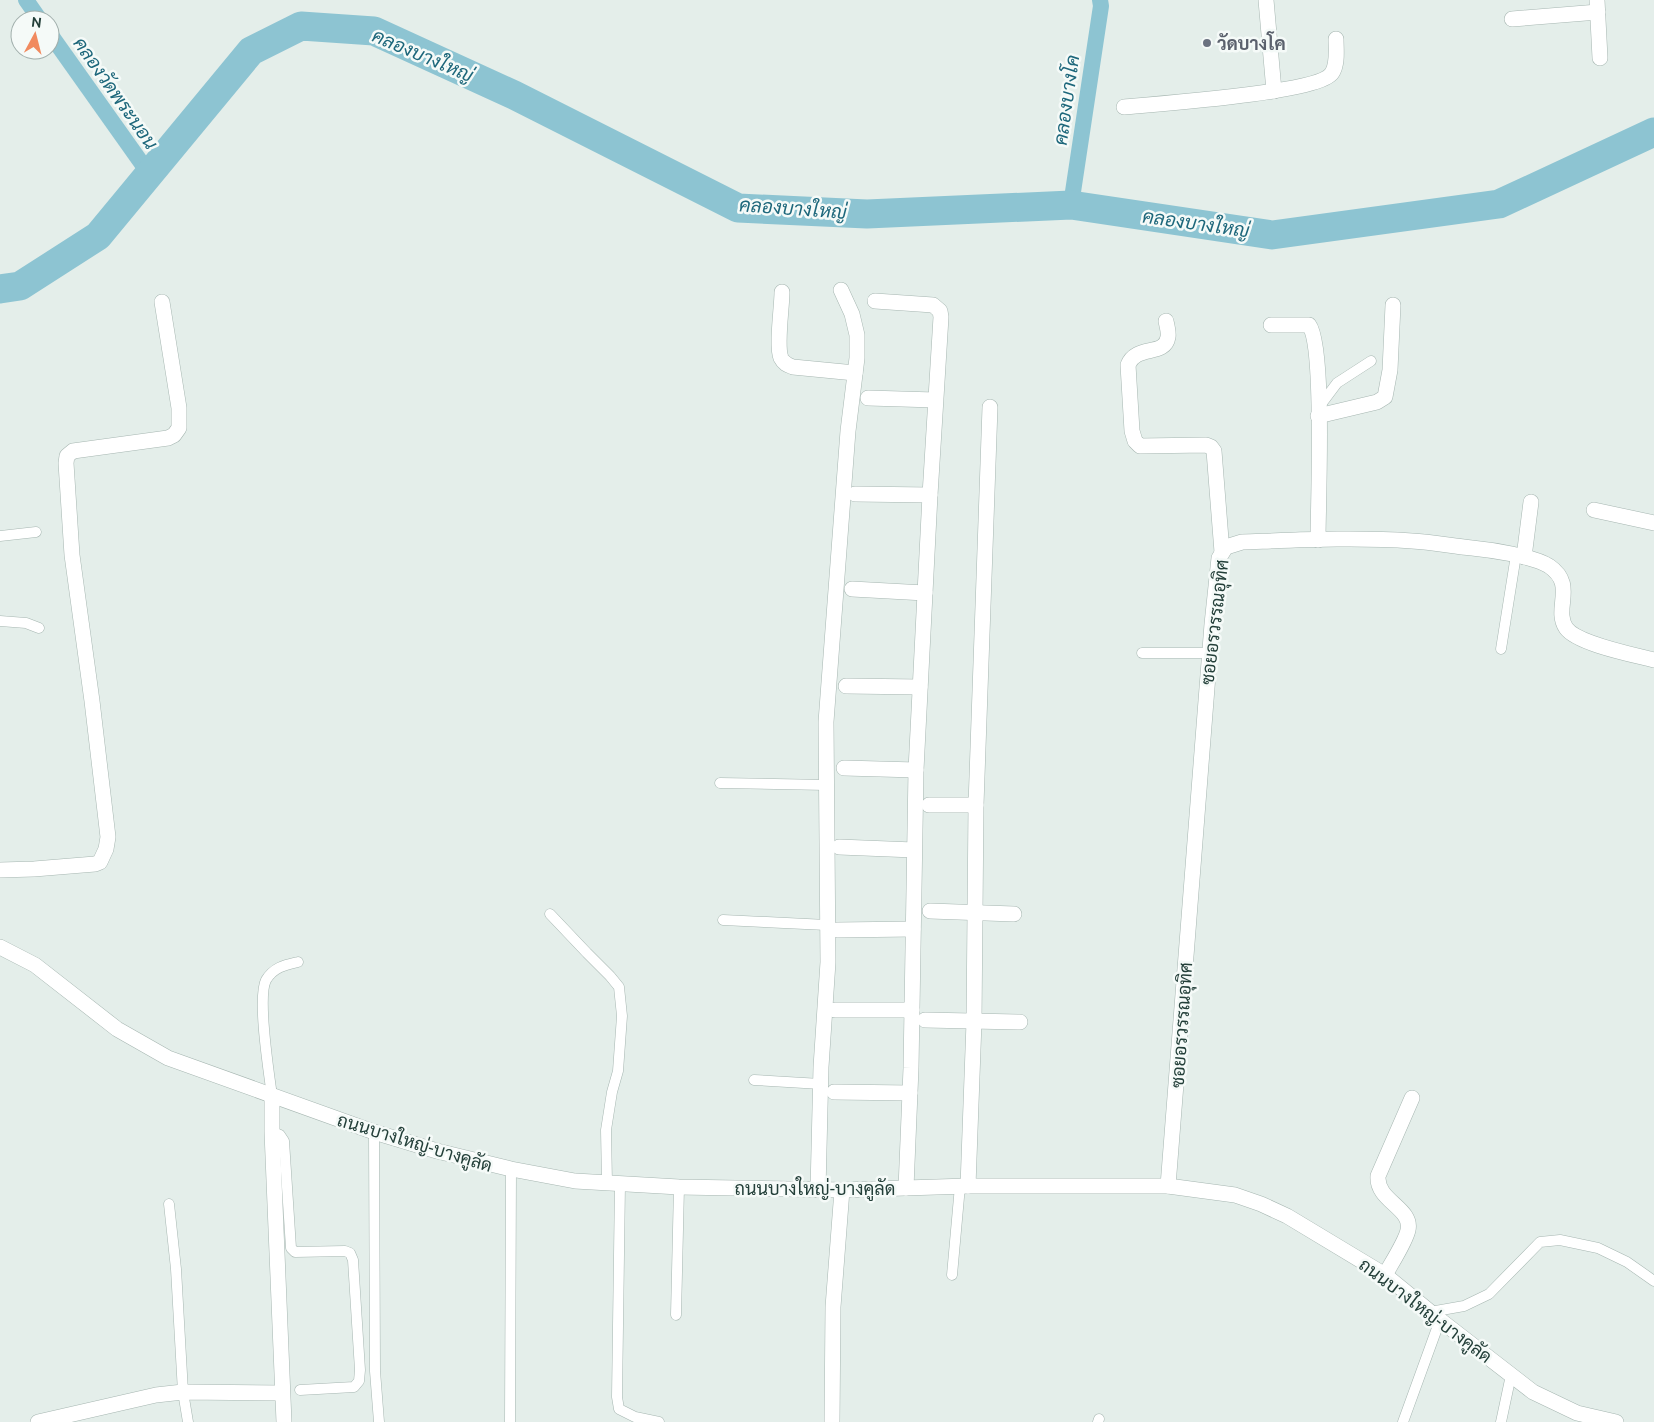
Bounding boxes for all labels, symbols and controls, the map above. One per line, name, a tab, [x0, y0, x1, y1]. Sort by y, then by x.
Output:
north arrow	[10, 10, 60, 60]
text: N	[30, 14, 43, 31]
water label: คลองบางใหญ่	[369, 23, 478, 87]
place label: วัดบางโค	[1217, 31, 1286, 53]
water label: คลองวัดพระนอน	[69, 33, 163, 153]
marker: วัดบางโค	[1201, 37, 1213, 49]
water label: คลองบางโค	[1048, 53, 1083, 147]
water label: คลองบางใหญ่	[738, 192, 849, 224]
water label: คลองบางใหญ่	[1141, 204, 1252, 243]
street label: ซอยอรวรรณอุทิศ	[1196, 558, 1235, 686]
street label: ซอยอรวรรณอุทิศ	[1167, 961, 1198, 1089]
street label: ถนนบางใหญ่-บางคูลัด	[334, 1107, 495, 1179]
street label: ถนนบางใหญ่-บางคูลัด	[735, 1176, 895, 1202]
street label: ถนนบางใหญ่-บางคูลัด	[1353, 1252, 1497, 1370]

